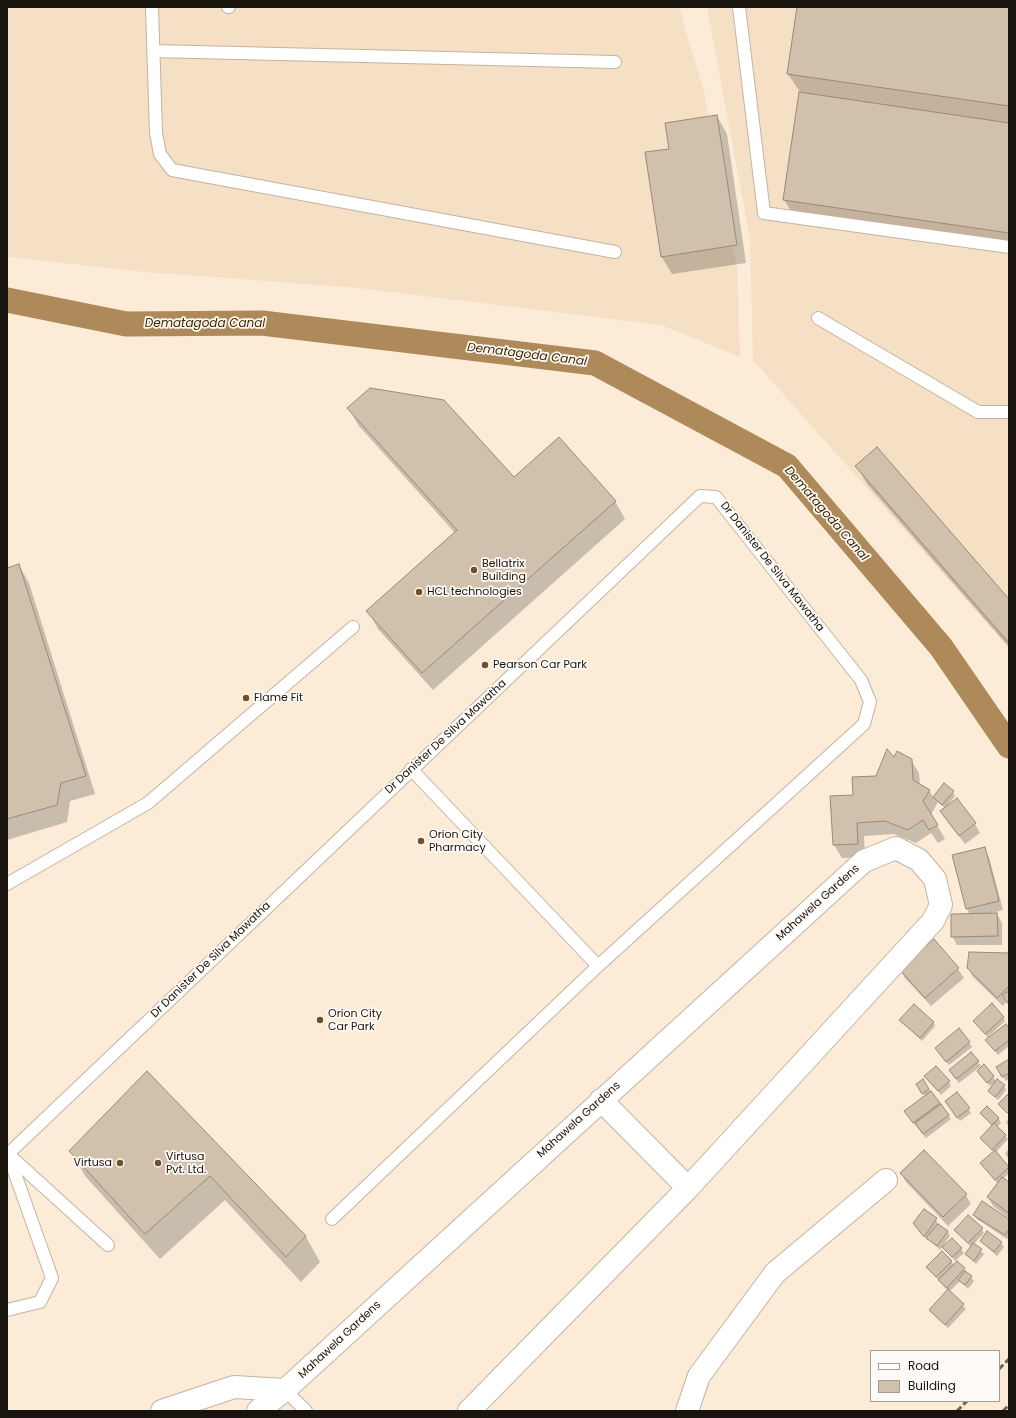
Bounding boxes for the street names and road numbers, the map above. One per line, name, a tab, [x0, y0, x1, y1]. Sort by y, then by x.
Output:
street label: Dr Danister De Silva Mawatha	[717, 499, 827, 635]
street label: Dr Danister De Silva Mawatha	[383, 677, 509, 797]
street label: Mahawela Gardens	[774, 862, 862, 944]
street label: Dr Danister De Silva Mawatha	[148, 899, 274, 1021]
street label: Mahawela Gardens	[535, 1079, 623, 1161]
street label: Mahawela Gardens	[296, 1299, 384, 1381]

